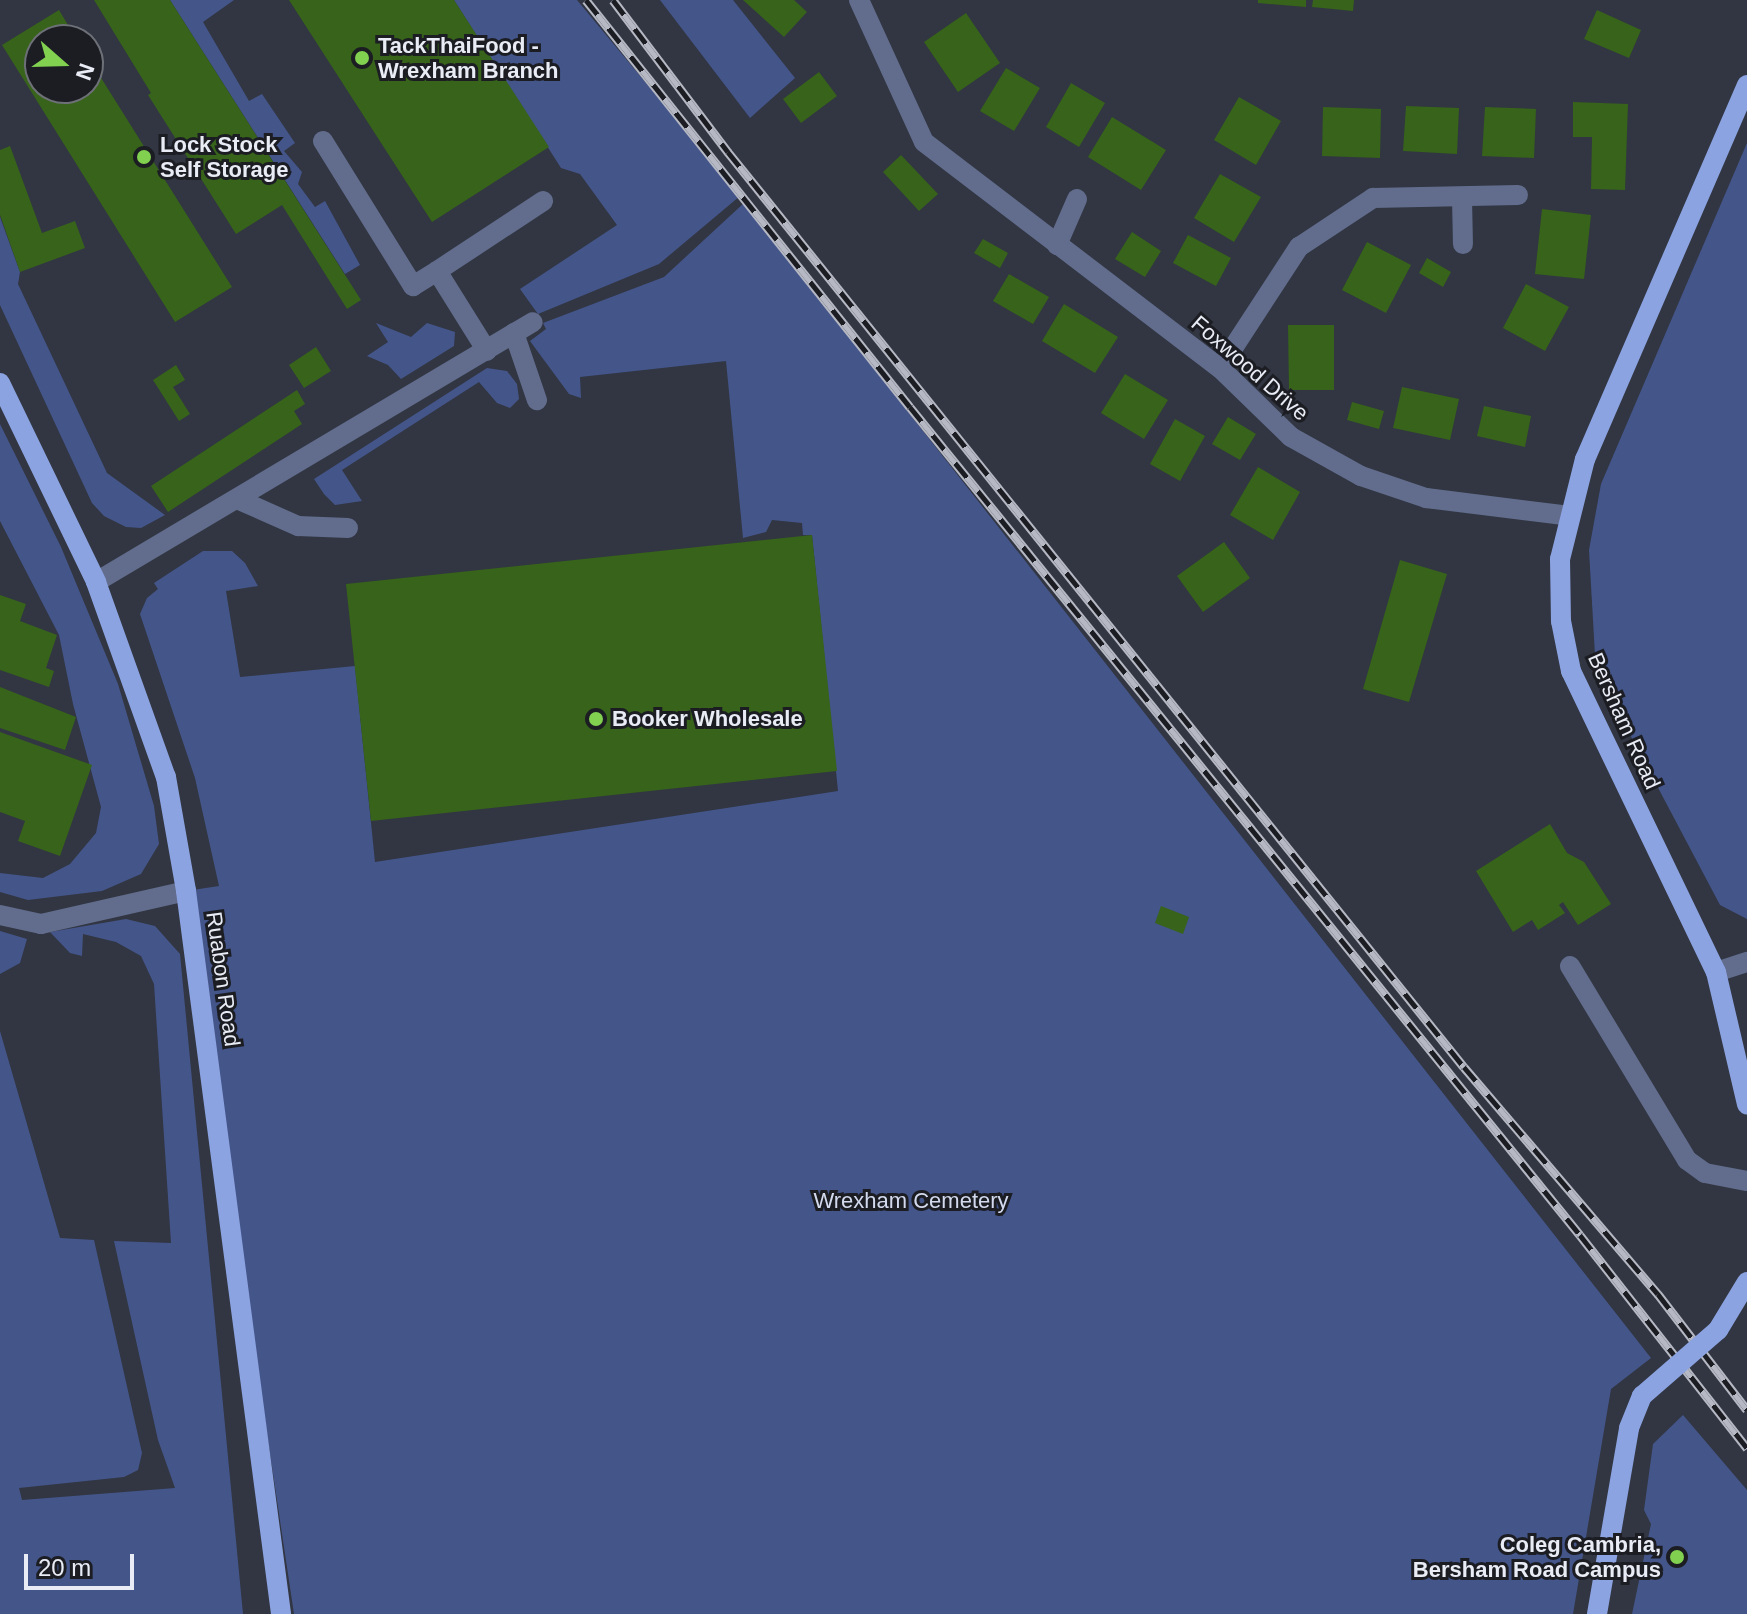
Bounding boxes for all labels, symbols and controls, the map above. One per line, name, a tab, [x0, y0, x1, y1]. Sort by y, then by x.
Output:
north arrow	[24, 24, 104, 104]
place label: TackThaiFood - Wrexham Branch	[378, 32, 559, 84]
marker: TackThaiFood - Wrexham Branch	[353, 49, 371, 67]
text: N	[71, 60, 100, 83]
place label: Lock Stock Self Storage	[160, 131, 288, 182]
marker: Lock Stock Self Storage	[135, 148, 153, 166]
street label: Foxwood Drive	[1186, 310, 1314, 426]
street label: Bersham Road	[1582, 649, 1666, 793]
place label: Booker Wholesale	[612, 706, 803, 732]
marker: Booker Wholesale	[587, 710, 605, 728]
street label: Ruabon Road	[200, 910, 246, 1048]
park label: Wrexham Cemetery	[813, 1188, 1009, 1214]
place label: Coleg Cambria, Bersham Road Campus	[1413, 1531, 1661, 1582]
scale bar	[28, 1538, 138, 1588]
marker: Coleg Cambria, Bersham Road Campus	[1668, 1548, 1686, 1566]
text: 20 m	[38, 1554, 91, 1581]

